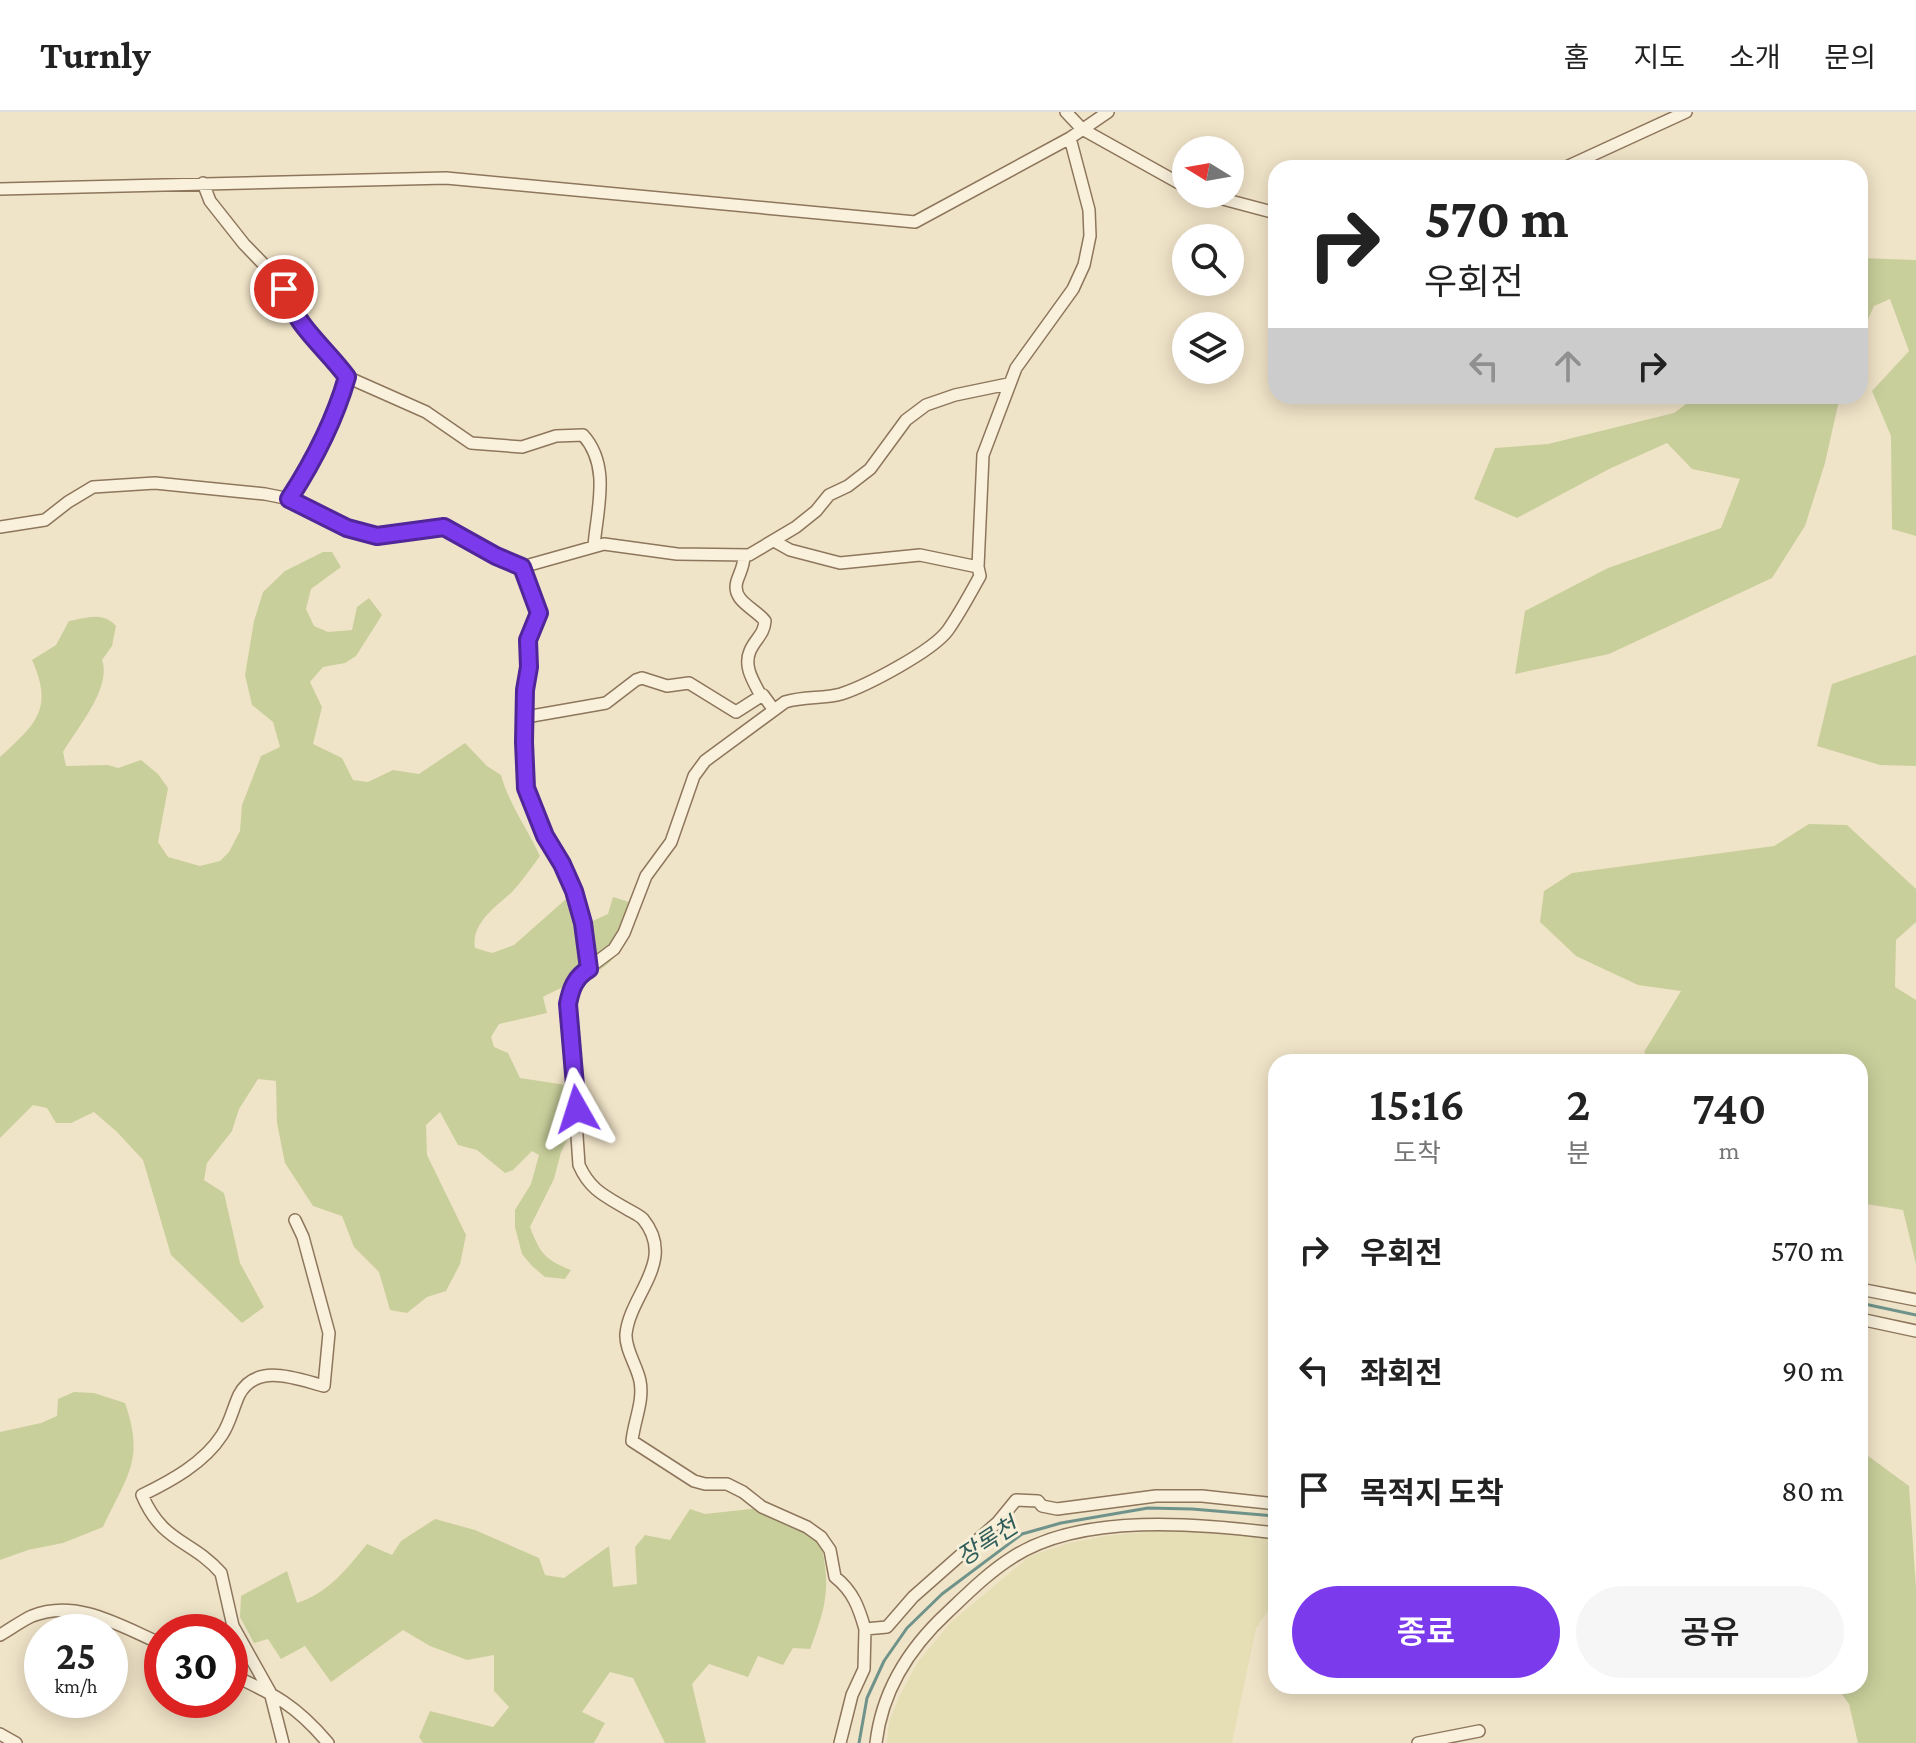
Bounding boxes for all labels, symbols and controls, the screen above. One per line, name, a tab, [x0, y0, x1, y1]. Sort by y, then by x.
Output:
text: Turnly	[40, 34, 151, 76]
text: 홈	[1564, 42, 1589, 73]
text: 지도	[1633, 42, 1685, 73]
text: 소개	[1729, 42, 1780, 73]
text: 문의	[1824, 42, 1876, 73]
north arrow	[1172, 136, 1244, 208]
map controls	[1172, 136, 1244, 384]
text: 570 m	[1424, 187, 1569, 249]
icon: right	[1292, 192, 1396, 296]
button: search	[1172, 224, 1244, 296]
pin	[250, 255, 318, 323]
text: 우회전	[1424, 262, 1523, 302]
icon: arrive	[262, 267, 306, 311]
button: layers	[1172, 312, 1244, 384]
icon: left	[1462, 344, 1506, 388]
icon: ahead	[1546, 344, 1590, 388]
icon: right	[1630, 344, 1674, 388]
position arrow	[535, 1067, 619, 1151]
text: 15:16	[1370, 1077, 1465, 1130]
text: 2	[1567, 1077, 1590, 1130]
text: 740	[1692, 1081, 1766, 1134]
text: m	[1719, 1136, 1740, 1165]
text: 도착	[1393, 1139, 1441, 1168]
text: 분	[1567, 1139, 1590, 1168]
icon: right	[1292, 1228, 1336, 1272]
text: 570 m	[1771, 1234, 1844, 1267]
text: 우회전	[1360, 1236, 1443, 1269]
icon: left	[1292, 1348, 1336, 1392]
text: 90 m	[1782, 1354, 1844, 1387]
text: 좌회전	[1360, 1356, 1443, 1389]
icon: arrive	[1292, 1468, 1336, 1512]
text: 80 m	[1781, 1474, 1844, 1507]
text: 목적지 도착	[1360, 1476, 1504, 1509]
water label: 장록천	[952, 1510, 1025, 1570]
button: 종료	[1292, 1586, 1560, 1678]
button: 공유	[1576, 1586, 1844, 1678]
speed limit sign: 30	[144, 1614, 248, 1718]
text: 25	[56, 1633, 96, 1678]
text: km/h	[54, 1675, 98, 1697]

